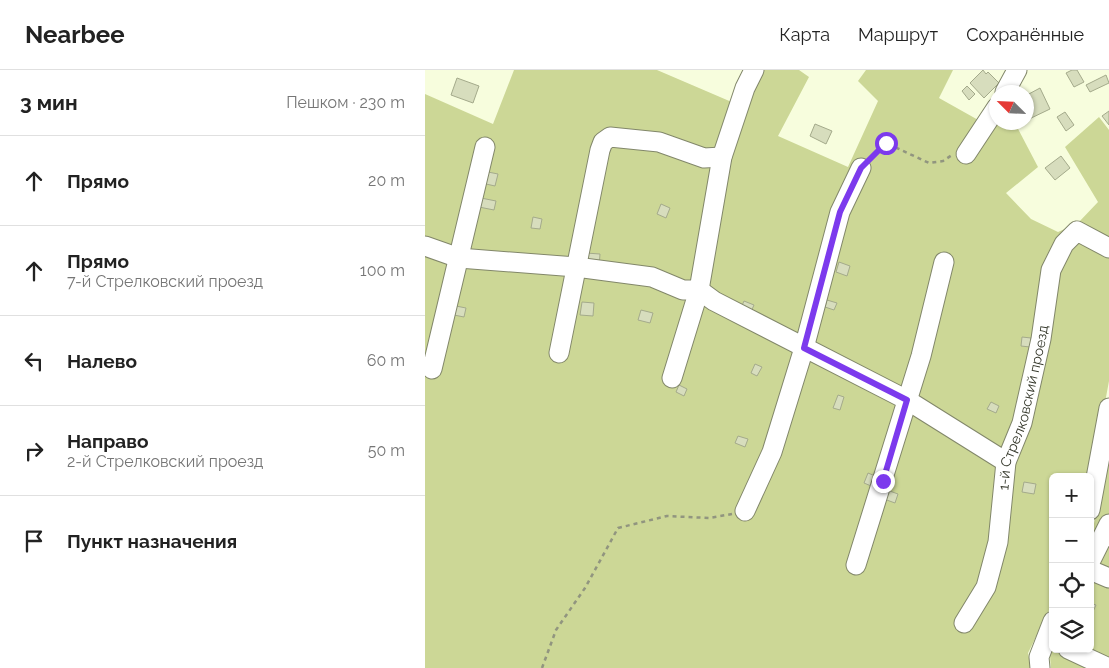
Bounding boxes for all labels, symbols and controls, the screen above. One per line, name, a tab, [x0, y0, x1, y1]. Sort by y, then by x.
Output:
text: Nearbee	[25, 20, 125, 49]
text: Карта	[779, 24, 830, 45]
text: Маршрут	[858, 24, 938, 45]
text: Сохранённые	[966, 24, 1084, 45]
north arrow	[989, 85, 1034, 130]
text: 3 мин	[20, 90, 78, 115]
text: Пешком · 230 m	[286, 93, 405, 112]
route start	[875, 132, 898, 155]
icon: ahead	[20, 167, 48, 195]
text: Прямо	[67, 170, 129, 192]
text: 20 m	[368, 171, 405, 190]
text: Прямо	[67, 250, 129, 272]
icon: ahead	[20, 257, 48, 285]
text: 100 m	[360, 261, 405, 280]
text: 7-й Стрелковский проезд	[67, 272, 263, 291]
street label: 1-й Стрелковский проезд	[995, 324, 1051, 491]
icon: left	[20, 347, 48, 375]
text: Налево	[67, 350, 137, 372]
text: 60 m	[367, 351, 405, 370]
text: Направо	[67, 430, 148, 452]
icon: right	[20, 437, 48, 465]
text: 50 m	[368, 441, 405, 460]
text: 2-й Стрелковский проезд	[67, 452, 263, 471]
route end	[872, 470, 895, 493]
map controls	[1049, 473, 1094, 653]
button: +	[1049, 473, 1094, 518]
button: −	[1049, 518, 1094, 563]
icon: arrive	[20, 527, 48, 555]
text: Пункт назначения	[67, 530, 237, 552]
button: locate	[1049, 563, 1094, 608]
button: layers	[1049, 608, 1094, 653]

